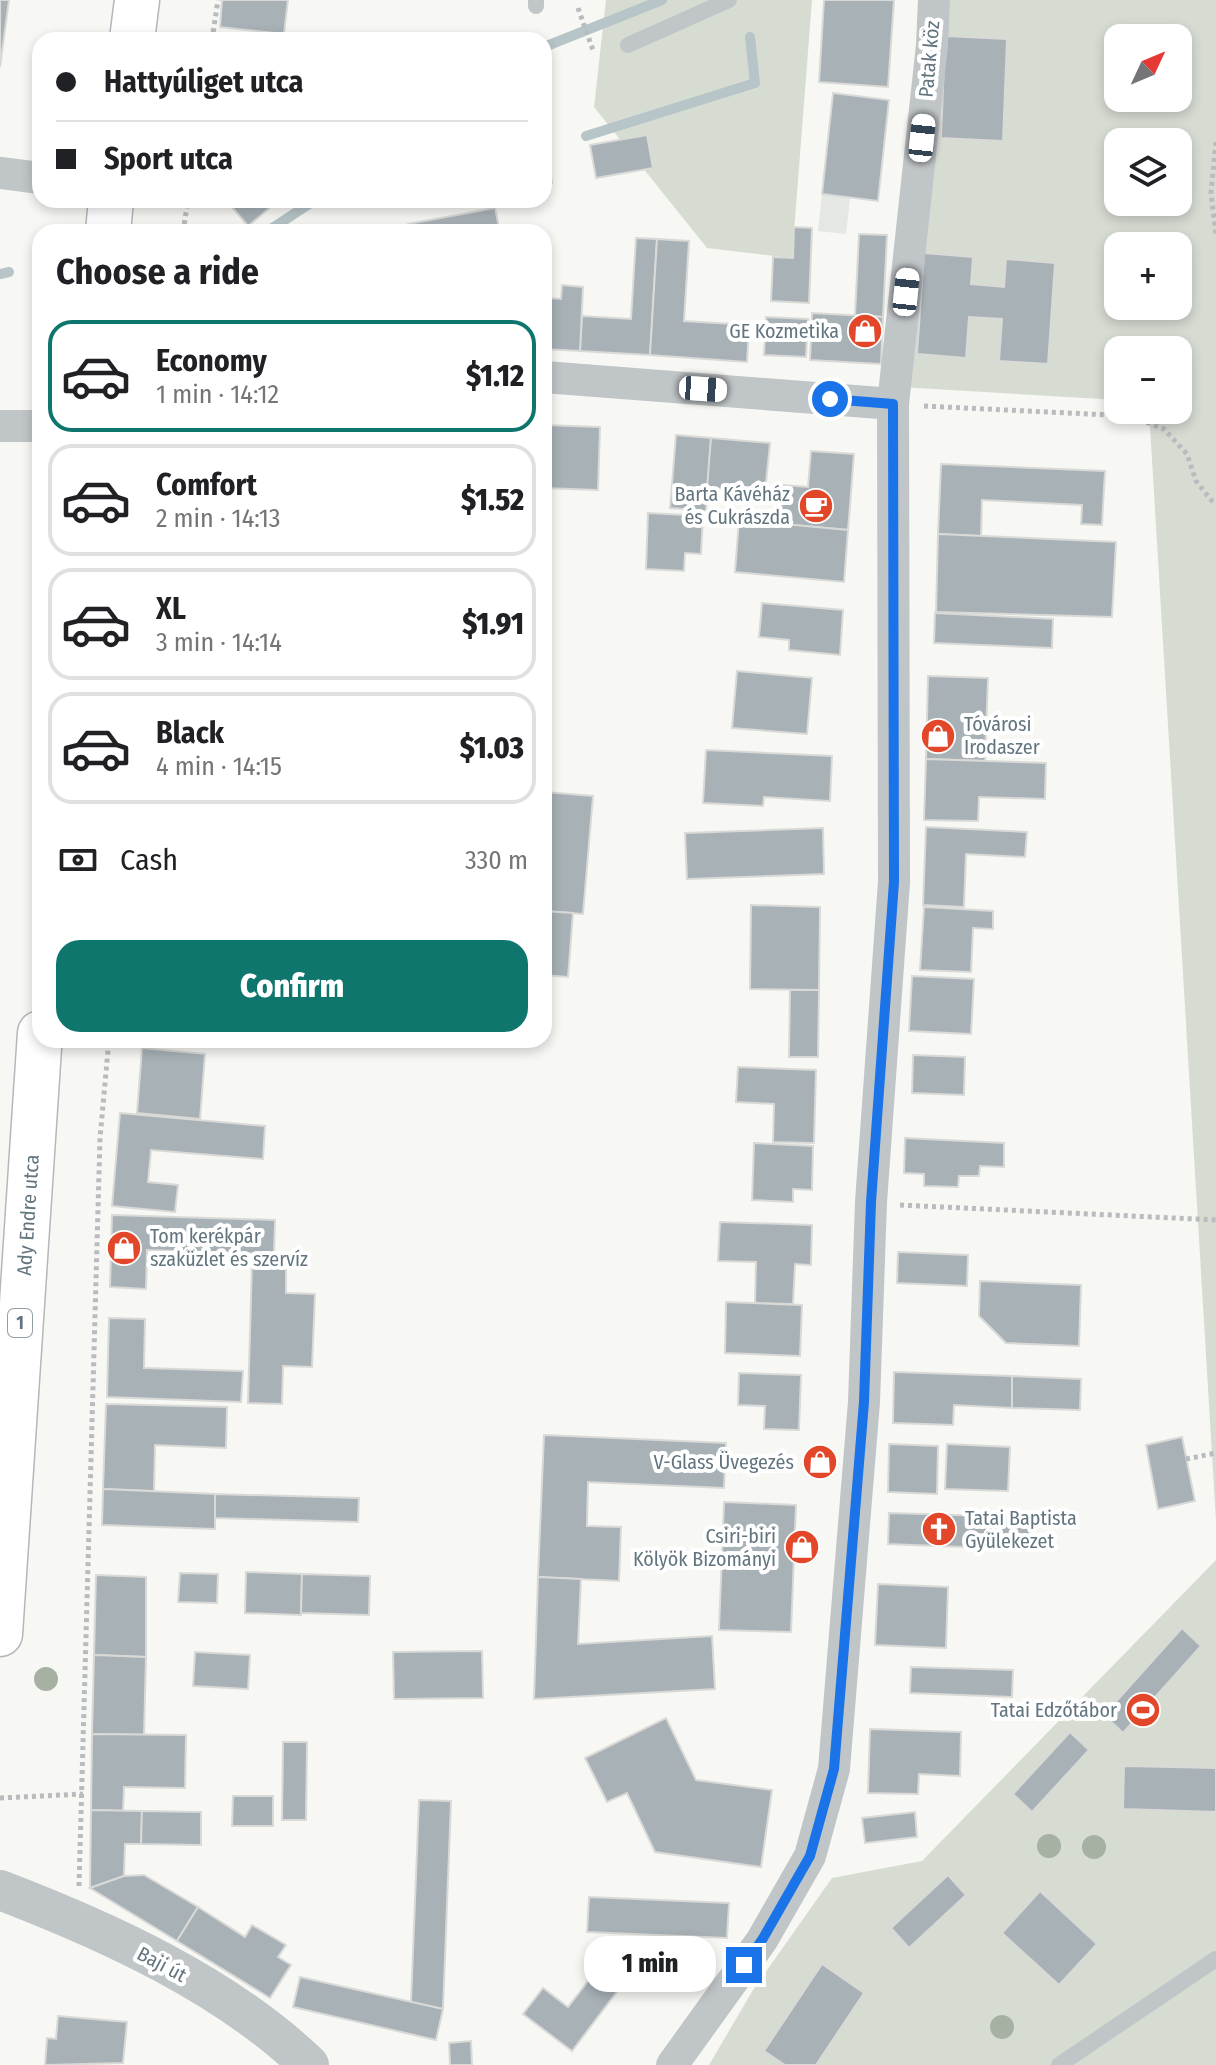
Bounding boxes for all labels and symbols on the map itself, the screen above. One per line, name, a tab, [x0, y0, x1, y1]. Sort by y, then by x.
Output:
street label: Patak köz	[914, 20, 944, 98]
north arrow	[1104, 24, 1192, 112]
car	[908, 113, 936, 163]
car	[892, 267, 920, 317]
shop icon: GE Kozmetika	[846, 312, 884, 350]
place label: GE Kozmetika	[729, 319, 839, 343]
car	[678, 375, 728, 403]
route start	[812, 381, 848, 417]
place label: Barta Kávéház és Cukrászda	[675, 482, 790, 529]
cafe icon: Barta Kávéház és Cukrászda	[797, 487, 835, 525]
place label: Tóvárosi Irodaszer	[964, 712, 1040, 759]
shop icon: Tóvárosi Irodaszer	[919, 717, 957, 755]
street label: Ady Endre utca	[12, 1154, 44, 1276]
place label: Tom kerékpár szaküzlet és szervíz	[150, 1224, 308, 1271]
shop icon: Tom kerékpár szaküzlet és szervíz	[105, 1229, 143, 1267]
road number: 1	[8, 1309, 32, 1337]
shop icon: V-Glass Üvegezés	[801, 1443, 839, 1481]
place label: V-Glass Üvegezés	[654, 1450, 794, 1474]
place label: Tatai Baptista Gyülekezet	[965, 1506, 1077, 1553]
church icon: Tatai Baptista Gyülekezet	[920, 1510, 958, 1548]
place label: Csiri-biri Kölyök Bizományi	[633, 1524, 776, 1571]
shop icon: Csiri-biri Kölyök Bizományi	[783, 1528, 821, 1566]
sports icon: Tatai Edzőtábor	[1124, 1691, 1162, 1729]
place label: Tatai Edzőtábor	[991, 1698, 1117, 1722]
callout: 1 min	[584, 1937, 716, 1993]
street label: Baji út	[133, 1941, 191, 1987]
route end	[726, 1947, 762, 1983]

